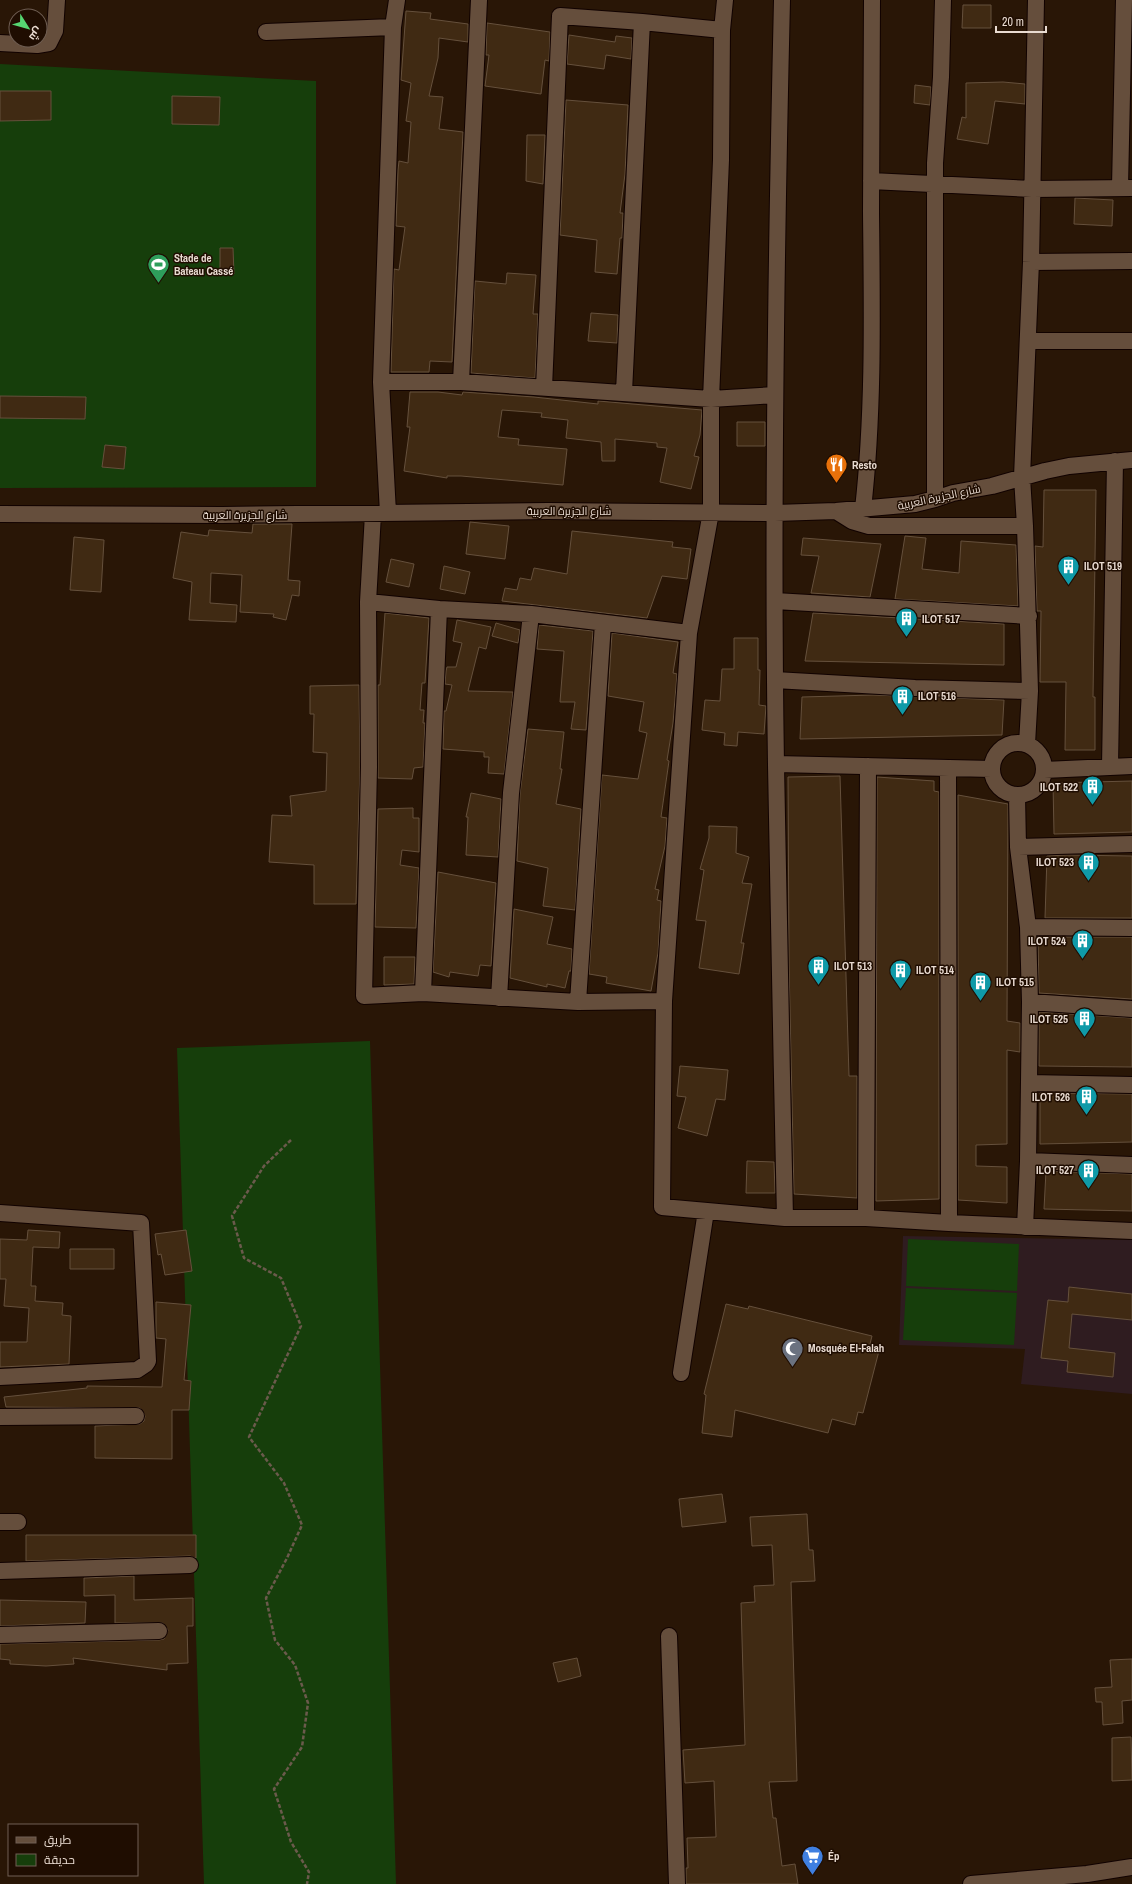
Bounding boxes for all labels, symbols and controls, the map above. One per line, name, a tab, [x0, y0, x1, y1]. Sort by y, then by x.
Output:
north arrow	[8, 8, 48, 48]
scale bar	[996, 8, 1046, 34]
text: 20 m	[1002, 14, 1024, 30]
text: ش	[26, 24, 46, 44]
sports icon: Stade de Bateau Cassé	[145, 251, 171, 284]
place label: Stade de Bateau Cassé	[174, 251, 233, 278]
restaurant icon: Resto	[824, 452, 850, 485]
place label: Resto	[852, 458, 878, 472]
street label: شارع الجزيرة العربية	[896, 481, 982, 514]
street label: شارع الجزيرة العربية	[527, 504, 611, 519]
street label: شارع الجزيرة العربية	[203, 508, 287, 523]
building icon: ILOT 519	[1055, 553, 1081, 586]
place label: ILOT 519	[1084, 559, 1122, 573]
building icon: ILOT 517	[894, 606, 920, 639]
place label: ILOT 517	[922, 612, 960, 626]
building icon: ILOT 516	[889, 683, 915, 716]
place label: ILOT 516	[918, 689, 956, 703]
building icon: ILOT 522	[1080, 774, 1106, 807]
place label: ILOT 522	[1040, 780, 1078, 794]
building icon: ILOT 523	[1076, 849, 1102, 882]
place label: ILOT 523	[1036, 855, 1074, 869]
building icon: ILOT 524	[1069, 928, 1095, 961]
place label: ILOT 524	[1028, 934, 1066, 948]
building icon: ILOT 513	[805, 953, 831, 986]
building icon: ILOT 514	[888, 957, 914, 990]
place label: ILOT 513	[834, 959, 872, 973]
place label: ILOT 514	[916, 963, 954, 977]
building icon: ILOT 515	[968, 969, 994, 1002]
place label: ILOT 515	[996, 975, 1034, 989]
building icon: ILOT 525	[1071, 1006, 1097, 1039]
place label: ILOT 525	[1030, 1012, 1068, 1026]
building icon: ILOT 526	[1073, 1084, 1099, 1117]
place label: ILOT 526	[1032, 1090, 1070, 1104]
building icon: ILOT 527	[1076, 1157, 1102, 1190]
place label: ILOT 527	[1036, 1163, 1074, 1177]
mosque icon: Mosquée El-Falah	[779, 1335, 805, 1368]
place label: Mosquée El-Falah	[808, 1341, 884, 1355]
legend	[8, 1824, 138, 1876]
text: طريق	[44, 1832, 72, 1848]
supermarket icon: Ép	[800, 1843, 826, 1876]
place label: Ép	[828, 1849, 840, 1863]
text: حديقة	[44, 1852, 75, 1868]

